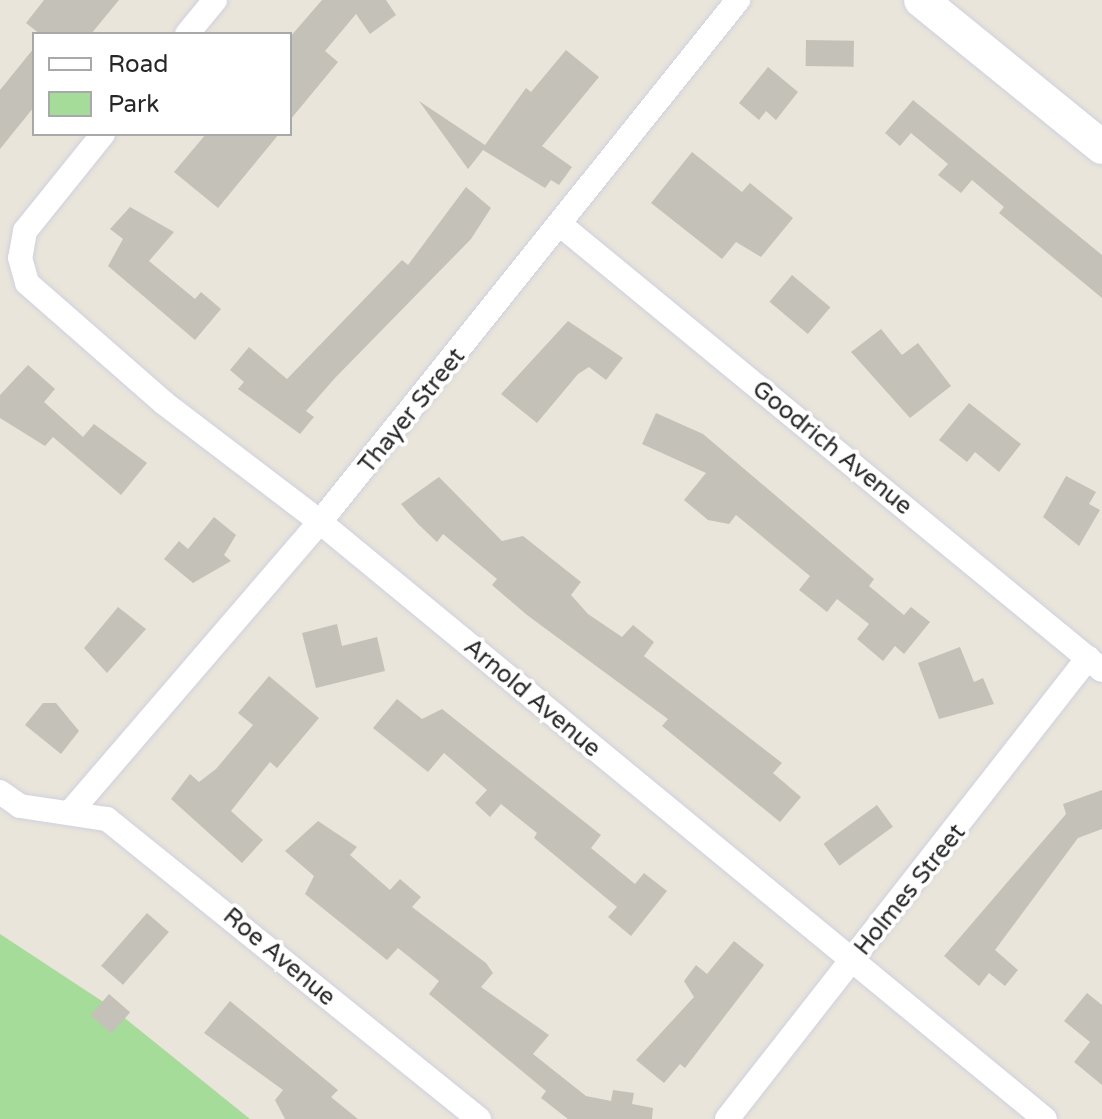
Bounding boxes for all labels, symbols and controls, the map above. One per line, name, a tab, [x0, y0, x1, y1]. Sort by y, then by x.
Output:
legend	[32, 32, 292, 136]
text: Road	[108, 50, 168, 79]
text: Park	[108, 90, 159, 119]
street label: Thayer Street	[353, 343, 471, 479]
street label: Goodrich Avenue	[746, 375, 918, 521]
street label: Arnold Avenue	[458, 633, 606, 763]
street label: Holmes Street	[848, 819, 972, 961]
street label: Roe Avenue	[217, 902, 341, 1012]

